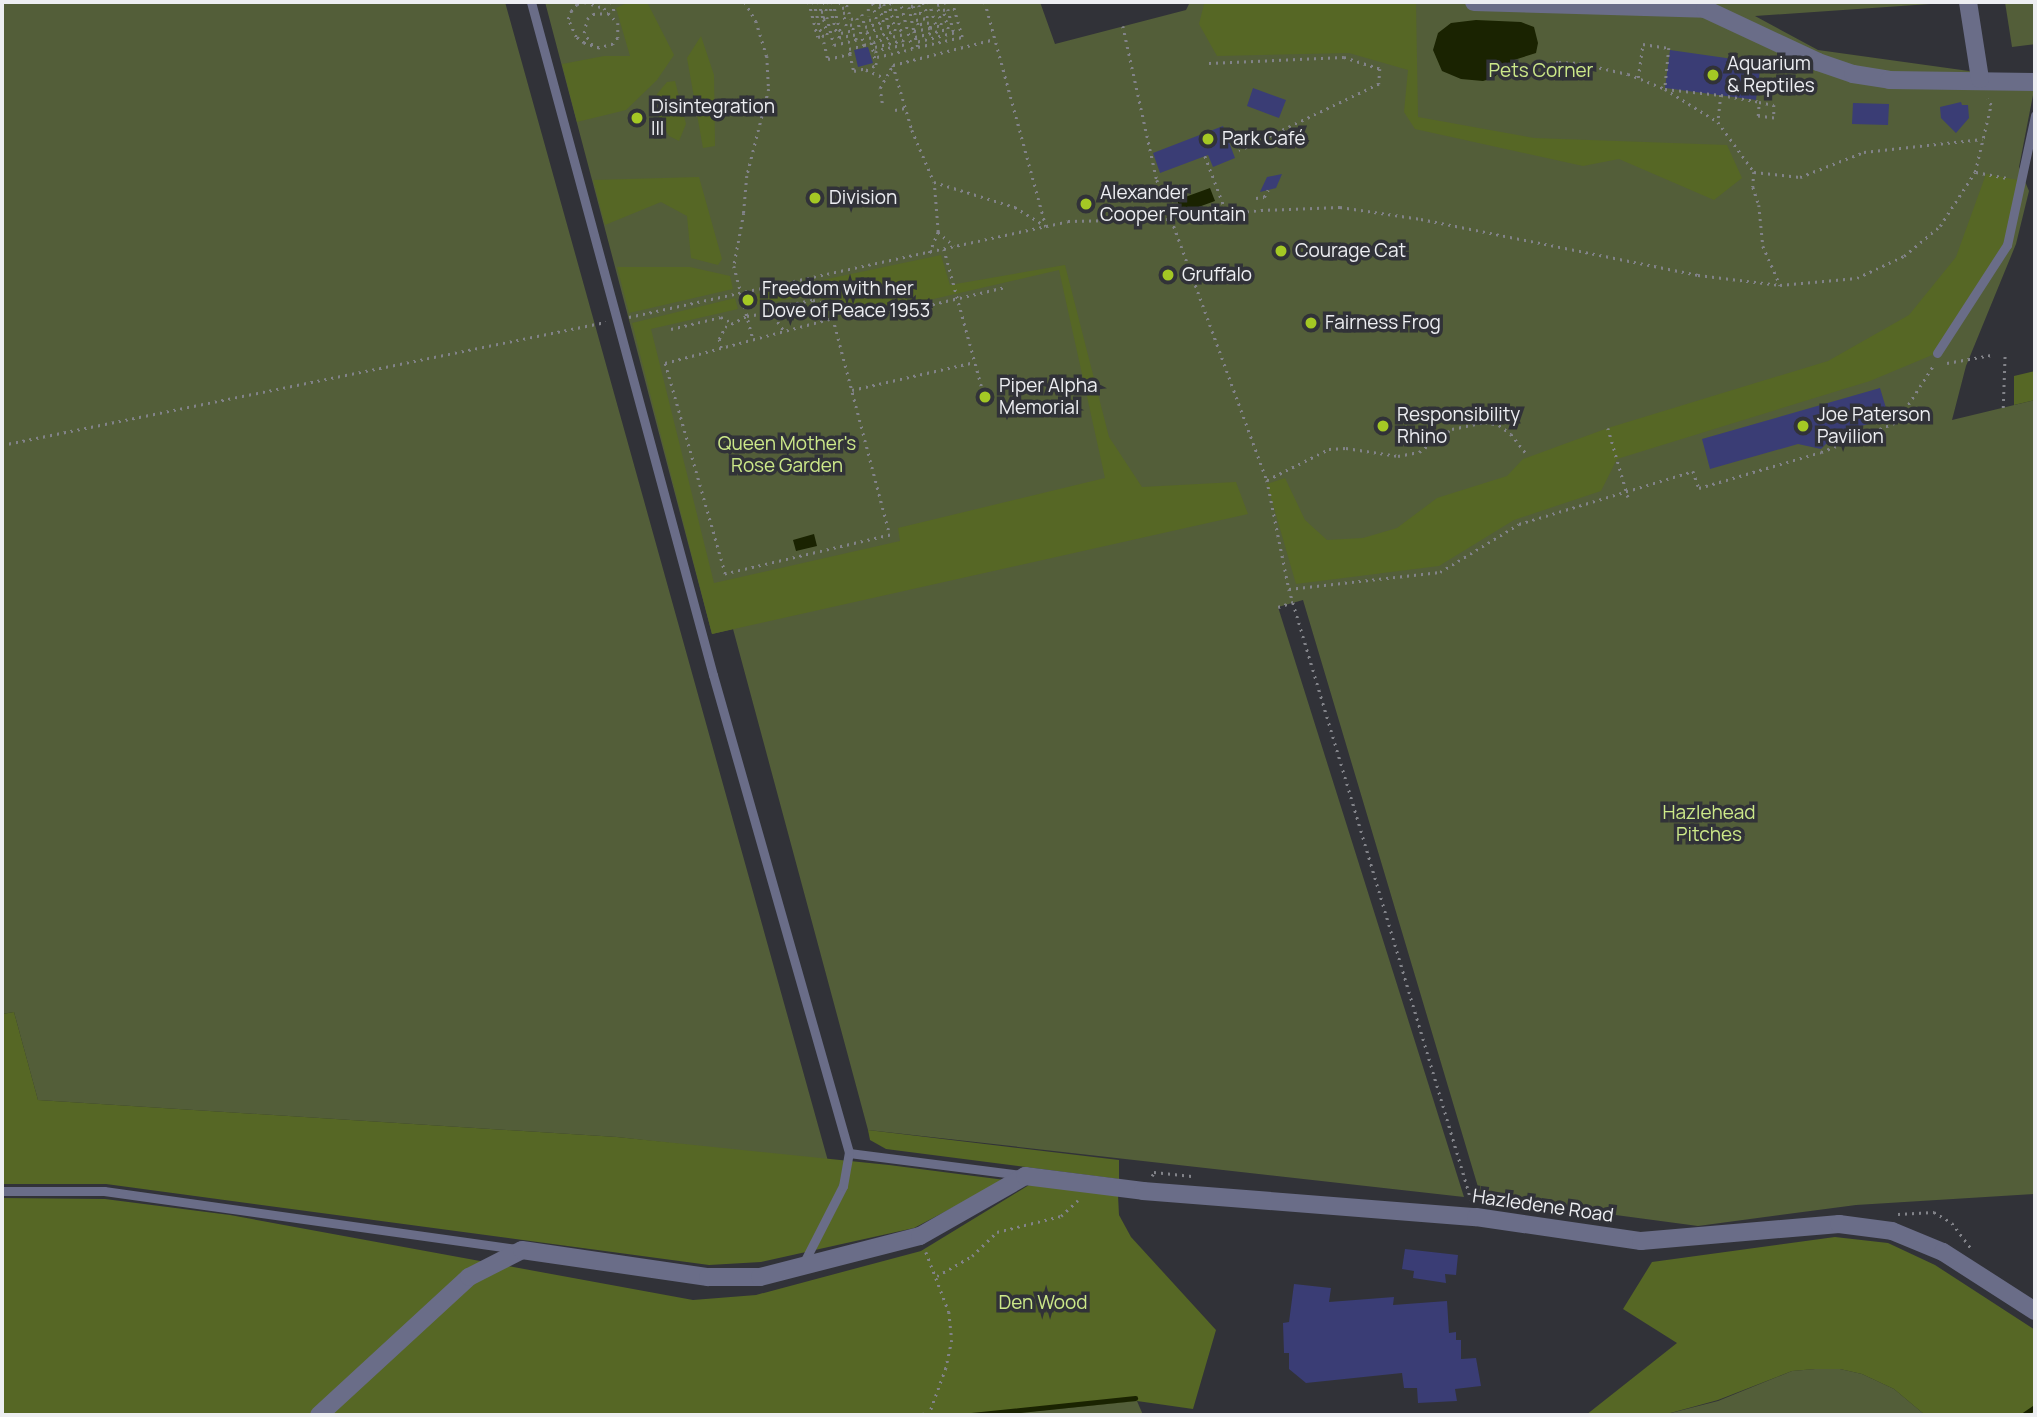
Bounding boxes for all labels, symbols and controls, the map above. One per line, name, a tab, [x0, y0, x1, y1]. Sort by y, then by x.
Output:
place label: Aquarium & Reptiles	[1727, 53, 1815, 97]
park label: Pets Corner	[1489, 60, 1593, 82]
marker: Aquarium & Reptiles	[1705, 67, 1721, 83]
place label: Disintegration III	[651, 96, 775, 140]
marker: Disintegration III	[629, 110, 645, 126]
place label: Park Café	[1222, 128, 1306, 150]
marker: Park Café	[1200, 131, 1216, 147]
place label: Alexander Cooper Fountain	[1100, 182, 1246, 226]
place label: Division	[829, 187, 897, 209]
marker: Division	[807, 190, 823, 206]
marker: Alexander Cooper Fountain	[1078, 196, 1094, 212]
place label: Courage Cat	[1295, 240, 1406, 262]
marker: Courage Cat	[1273, 243, 1289, 259]
place label: Gruffalo	[1182, 264, 1252, 286]
marker: Gruffalo	[1160, 267, 1176, 283]
place label: Freedom with her Dove of Peace 1953	[762, 278, 930, 322]
marker: Freedom with her Dove of Peace 1953	[740, 292, 756, 308]
place label: Fairness Frog	[1325, 312, 1441, 334]
marker: Fairness Frog	[1303, 315, 1319, 331]
place label: Piper Alpha Memorial	[999, 375, 1097, 419]
marker: Piper Alpha Memorial	[977, 389, 993, 405]
place label: Responsibility Rhino	[1397, 404, 1520, 448]
place label: Joe Paterson Pavilion	[1817, 404, 1931, 448]
marker: Responsibility Rhino	[1375, 418, 1391, 434]
marker: Joe Paterson Pavilion	[1795, 418, 1811, 434]
park label: Queen Mother's Rose Garden	[718, 433, 856, 477]
park label: Hazlehead Pitches	[1662, 802, 1756, 846]
street label: Hazledene Road	[1471, 1185, 1615, 1227]
park label: Den Wood	[998, 1292, 1088, 1314]

